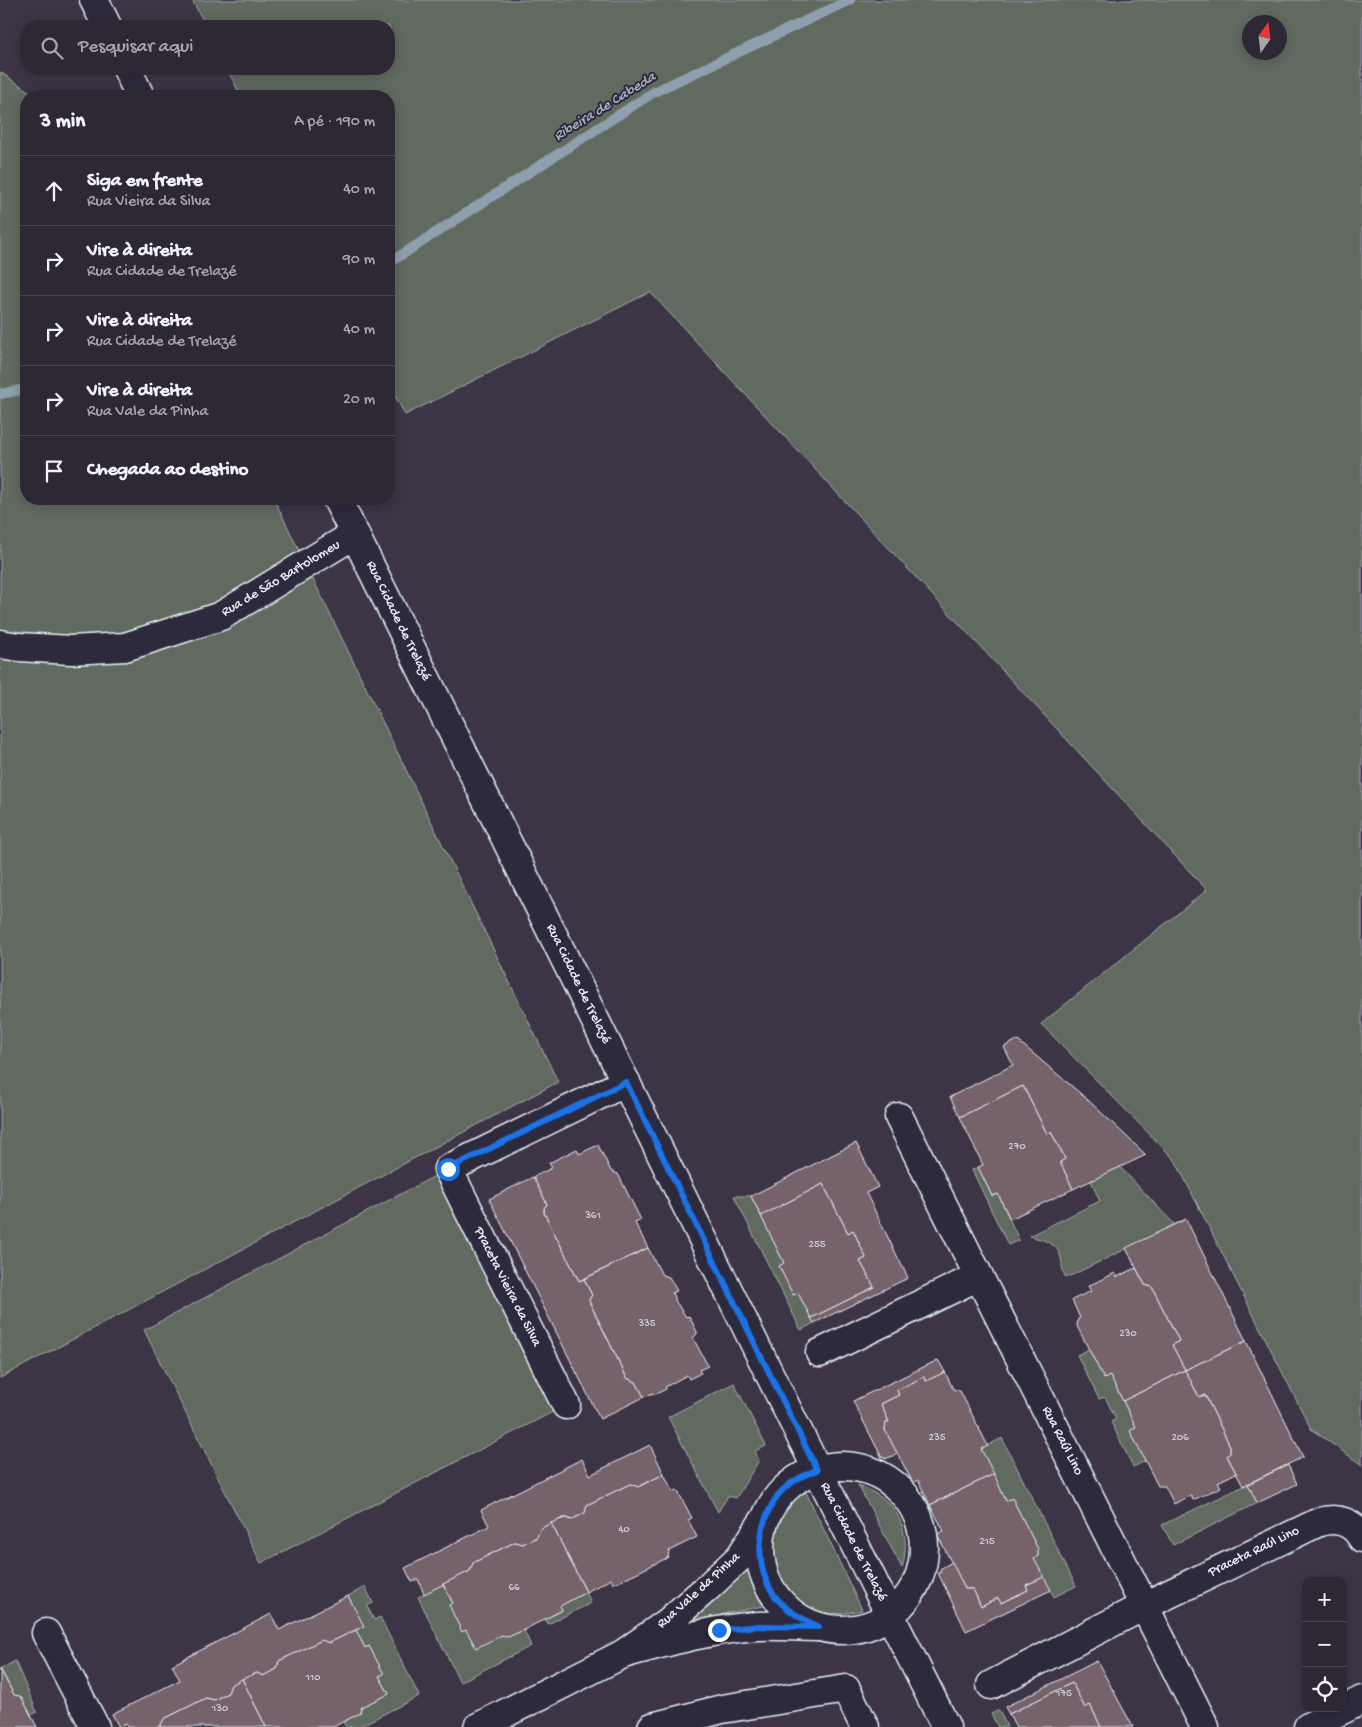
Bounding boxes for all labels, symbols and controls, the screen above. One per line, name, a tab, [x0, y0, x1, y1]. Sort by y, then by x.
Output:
north arrow	[1242, 15, 1287, 60]
search box	[20, 20, 395, 75]
icon: search	[38, 34, 66, 62]
text: Pesquisar aqui	[78, 36, 193, 59]
water label: Ribeira de Cabeda	[551, 68, 661, 146]
text: 3 min	[40, 110, 85, 135]
text: A pé · 190 m	[294, 113, 375, 132]
text: Siga em frente	[87, 170, 203, 193]
icon: ahead	[40, 177, 68, 205]
text: 40 m	[343, 181, 375, 200]
text: Rua Vieira da Silva	[87, 193, 210, 212]
text: Vire à direita	[87, 240, 192, 263]
icon: right	[40, 247, 68, 275]
text: 90 m	[343, 251, 375, 270]
text: Rua Cidade de Trelazé	[87, 263, 237, 282]
text: Vire à direita	[87, 310, 192, 333]
icon: right	[40, 317, 68, 345]
text: 40 m	[343, 321, 375, 340]
text: Rua Cidade de Trelazé	[87, 333, 237, 352]
text: Vire à direita	[87, 380, 192, 403]
icon: right	[40, 387, 68, 415]
text: 20 m	[343, 391, 375, 410]
text: Rua Vale da Pinha	[87, 403, 208, 422]
icon: arrive	[40, 457, 68, 485]
text: Chegada ao destino	[87, 459, 248, 482]
street label: Rua de São Bartolomeu	[219, 537, 344, 621]
street label: Rua Cidade de Trelazé	[362, 558, 435, 684]
street label: Rua Cidade de Trelazé	[542, 921, 615, 1047]
house number: 270	[1008, 1141, 1026, 1153]
route start	[437, 1158, 460, 1181]
house number: 361	[584, 1210, 601, 1222]
street label: Praceta Vieira da Silva	[469, 1223, 545, 1351]
house number: 255	[809, 1239, 826, 1251]
house number: 335	[637, 1318, 656, 1330]
house number: 230	[1119, 1328, 1137, 1340]
street label: Rua Raúl Lino	[1037, 1404, 1087, 1478]
house number: 235	[929, 1432, 946, 1444]
house number: 206	[1171, 1432, 1189, 1444]
street label: Rua Cidade de Trelazé	[816, 1480, 891, 1605]
street label: Praceta Raúl Lino	[1205, 1523, 1302, 1582]
house number: 40	[618, 1524, 630, 1536]
house number: 215	[979, 1536, 995, 1548]
street label: Rua Vale da Pinha	[654, 1548, 745, 1633]
map controls	[1302, 1577, 1347, 1712]
button: +	[1302, 1577, 1347, 1622]
house number: 66	[508, 1582, 520, 1594]
route end	[708, 1619, 731, 1642]
button: −	[1302, 1622, 1347, 1667]
button: locate	[1302, 1667, 1347, 1712]
house number: 110	[304, 1672, 321, 1684]
house number: 175	[1055, 1688, 1072, 1700]
house number: 130	[211, 1703, 228, 1715]

